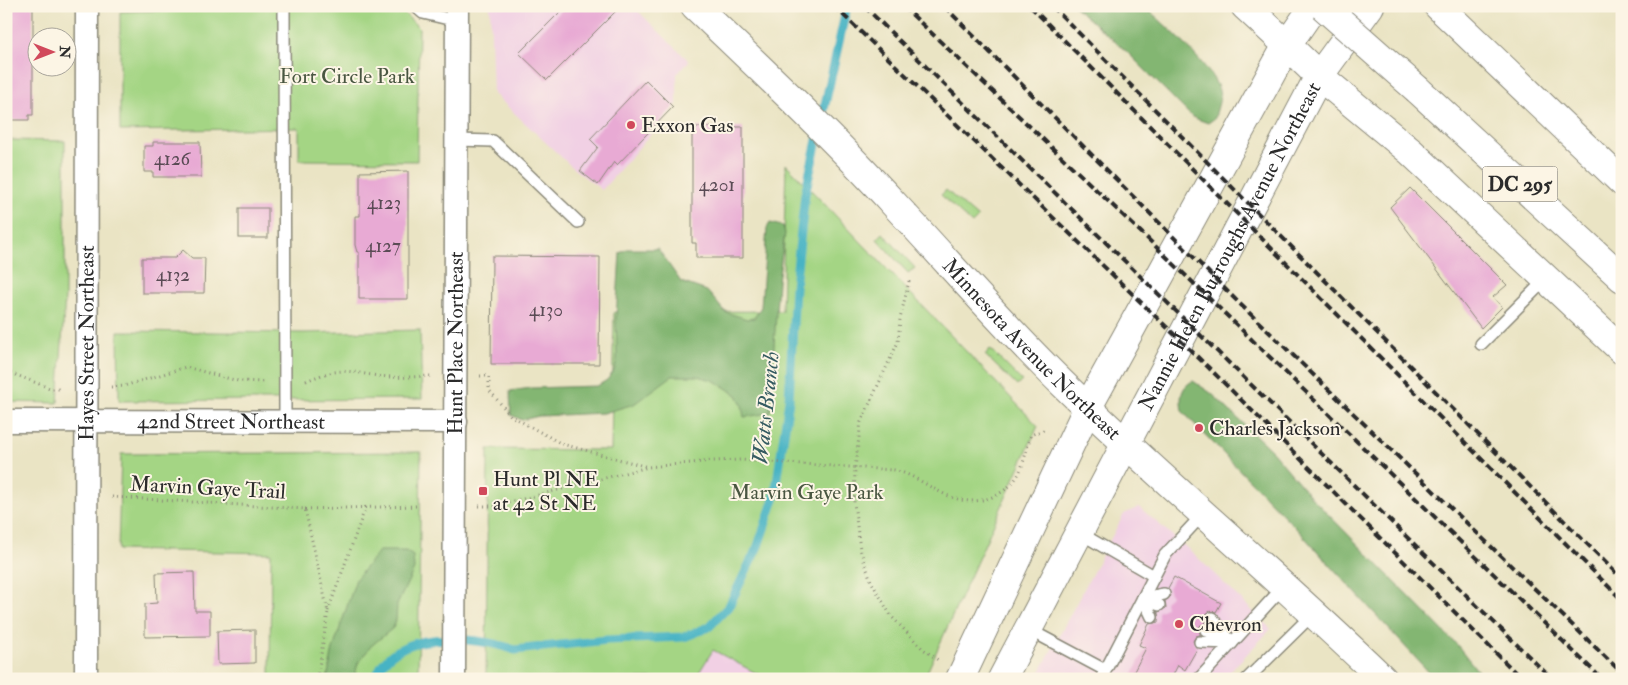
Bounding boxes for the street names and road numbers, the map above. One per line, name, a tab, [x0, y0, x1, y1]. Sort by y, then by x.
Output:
street label: Nannie Helen Burroughs Avenue Northeast	[1132, 77, 1327, 415]
road number: DC 295	[1482, 166, 1558, 202]
street label: Hayes Street Northeast	[73, 245, 100, 441]
street label: Hunt Place Northeast	[442, 251, 469, 435]
street label: Minnesota Avenue Northeast	[937, 252, 1127, 446]
street label: 42nd Street Northeast	[137, 408, 325, 435]
street label: Marvin Gaye Trail	[129, 470, 287, 506]

